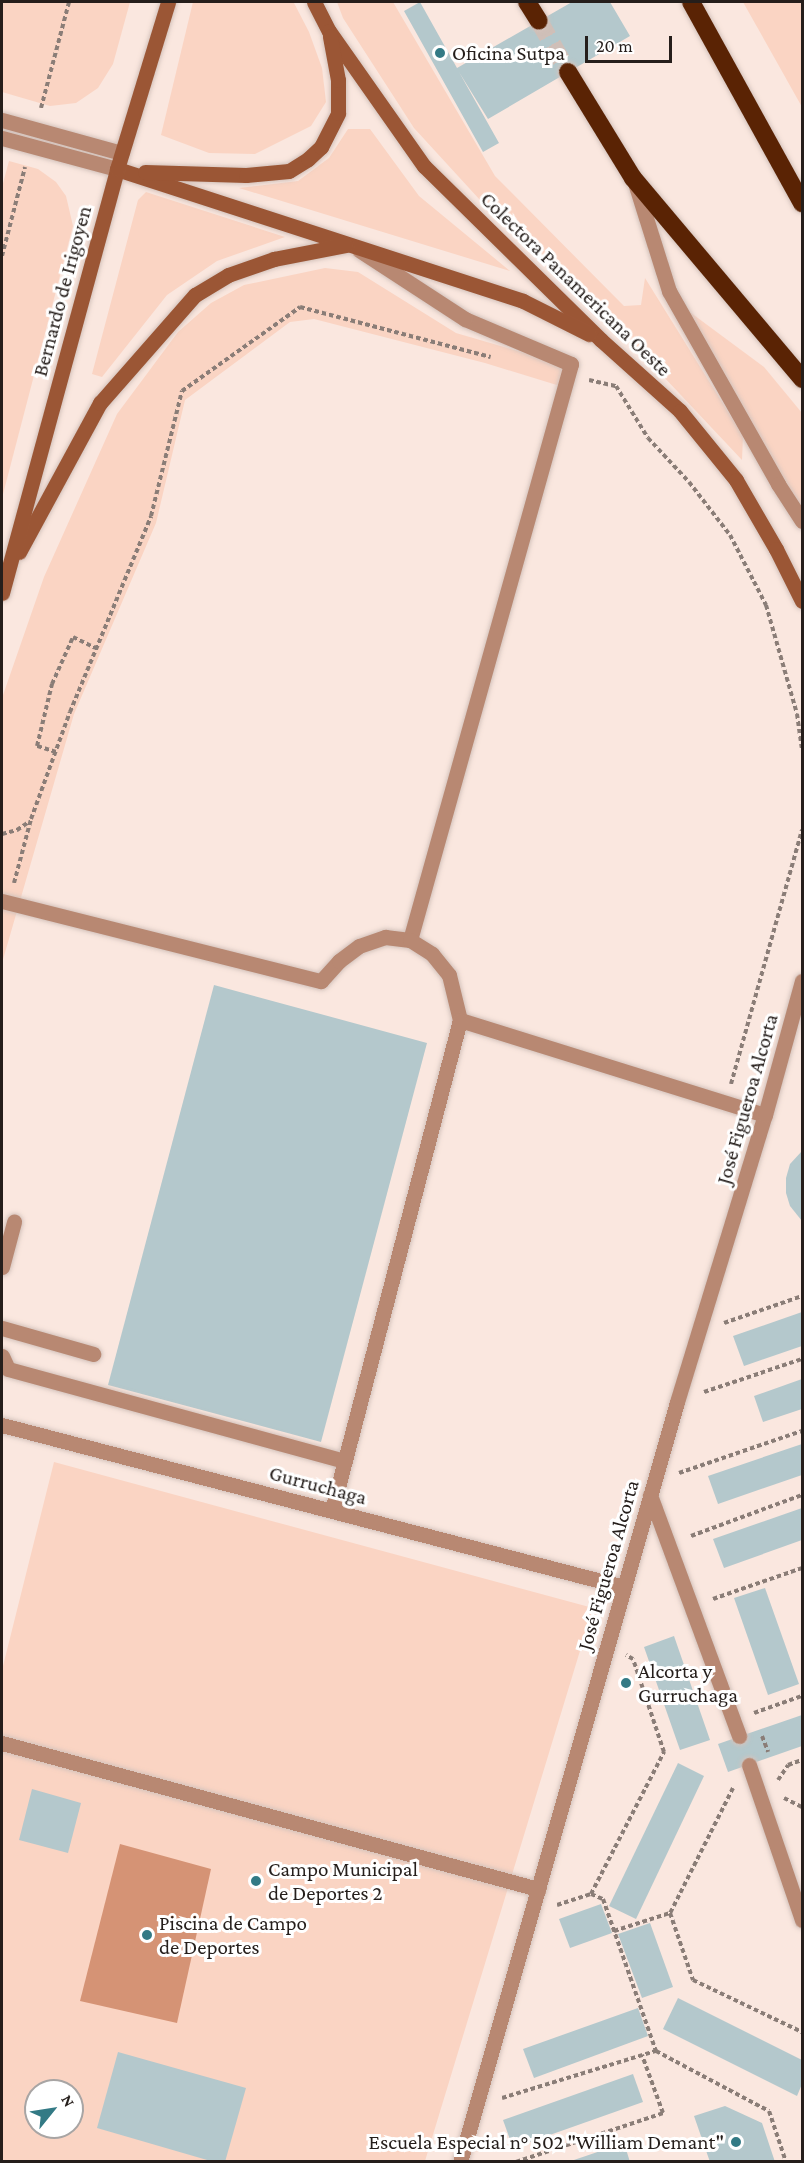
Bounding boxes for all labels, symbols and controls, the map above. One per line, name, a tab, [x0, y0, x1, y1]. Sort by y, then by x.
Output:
scale bar	[588, 24, 675, 62]
text: 20 m	[596, 36, 633, 56]
place label: Oficina Sutpa	[452, 40, 565, 66]
marker: Oficina Sutpa	[433, 46, 447, 60]
street label: Colectora Panamericana Oeste	[476, 186, 676, 382]
street label: Bernardo de Irigoyen	[27, 203, 97, 379]
street label: José Figueroa Alcorta	[711, 1011, 783, 1187]
street label: Gurruchaga	[267, 1460, 369, 1510]
street label: José Figueroa Alcorta	[572, 1477, 644, 1653]
place label: Alcorta y Gurruchaga	[638, 1658, 738, 1708]
marker: Alcorta y Gurruchaga	[619, 1676, 633, 1690]
place label: Campo Municipal de Deportes 2	[268, 1856, 418, 1906]
marker: Campo Municipal de Deportes 2	[249, 1874, 263, 1888]
place label: Piscina de Campo de Deportes	[159, 1910, 307, 1960]
marker: Piscina de Campo de Deportes	[140, 1928, 154, 1942]
north arrow	[24, 2079, 84, 2139]
text: N	[58, 2092, 78, 2110]
place label: Escuela Especial n° 502 "William Demant"	[369, 2129, 724, 2155]
marker: Escuela Especial n° 502 "William Demant"	[729, 2135, 743, 2149]

